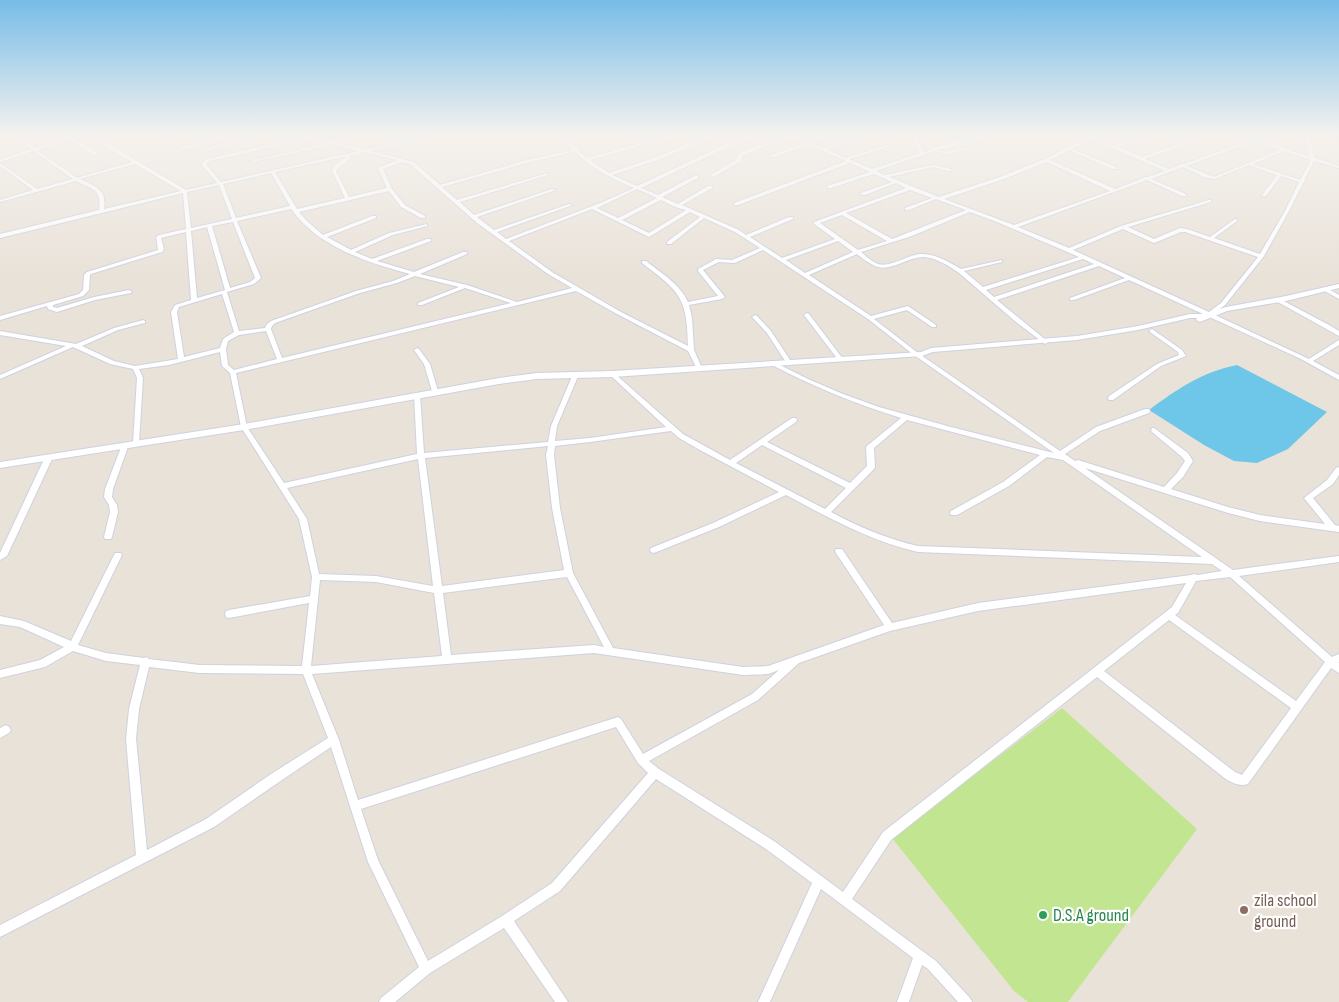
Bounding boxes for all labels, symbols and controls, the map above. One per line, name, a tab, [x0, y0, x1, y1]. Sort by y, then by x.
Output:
place label: zila school ground	[1254, 890, 1317, 932]
marker: zila school ground	[1238, 904, 1250, 916]
place label: D.S.A ground	[1053, 905, 1129, 926]
marker: D.S.A ground	[1037, 909, 1049, 921]

